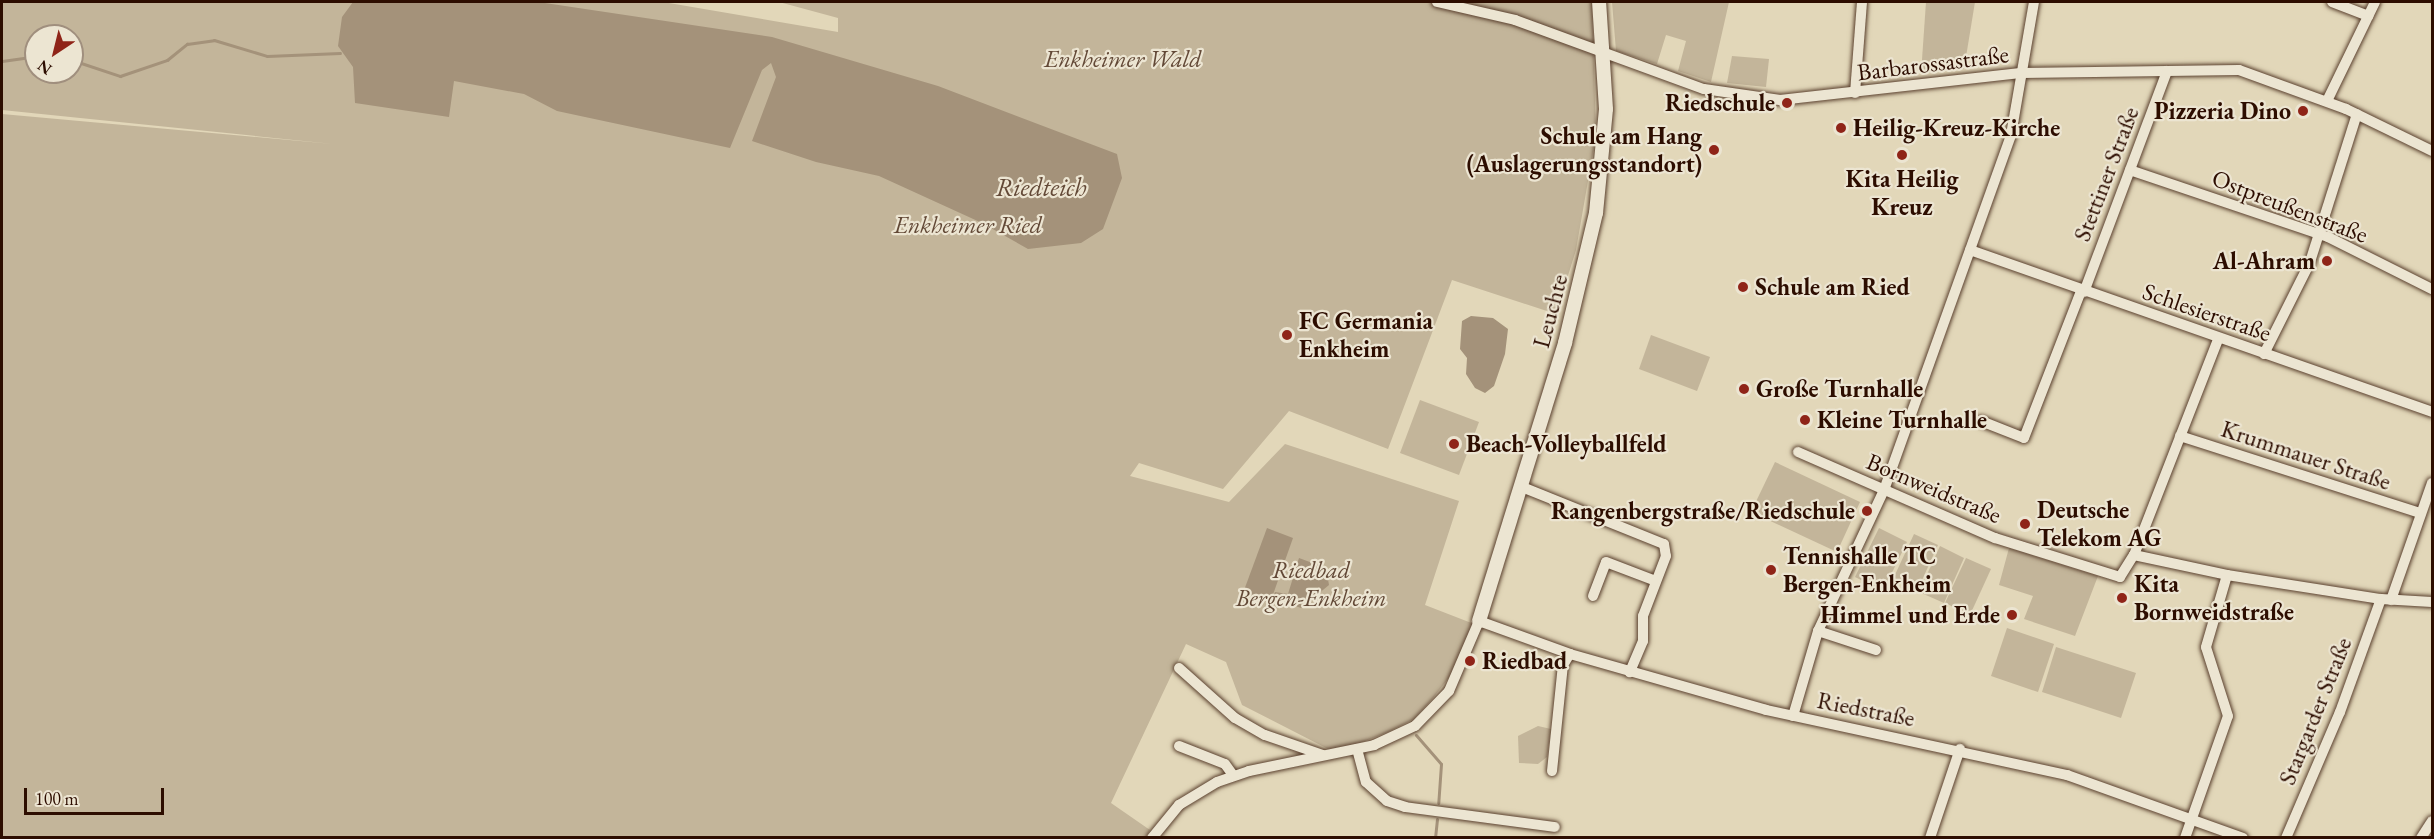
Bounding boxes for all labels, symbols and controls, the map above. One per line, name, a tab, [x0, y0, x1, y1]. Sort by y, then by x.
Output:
north arrow	[24, 24, 84, 84]
street label: Barbarossastraße	[1856, 39, 2010, 87]
park label: Enkheimer Wald	[1044, 45, 1202, 73]
text: N	[33, 55, 56, 80]
place label: Riedschule	[1665, 89, 1775, 117]
marker: Riedschule	[1780, 96, 1794, 110]
place label: Pizzeria Dino	[2154, 97, 2291, 125]
street label: Stettiner Straße	[2067, 103, 2145, 245]
marker: Pizzeria Dino	[2296, 104, 2310, 118]
place label: Heilig-Kreuz-Kirche	[1853, 114, 2060, 142]
marker: Heilig-Kreuz-Kirche	[1834, 121, 1848, 135]
place label: Schule am Hang (Auslagerungsstandort)	[1466, 122, 1702, 178]
marker: Schule am Hang (Auslagerungsstandort)	[1707, 143, 1721, 157]
marker: Kita Heilig Kreuz	[1895, 148, 1909, 162]
street label: Ostpreußenstraße	[2208, 163, 2372, 249]
place label: Kita Heilig Kreuz	[1846, 165, 1958, 221]
water label: Riedteich	[995, 172, 1087, 204]
park label: Enkheimer Ried	[894, 211, 1042, 239]
place label: Al-Ahram	[2213, 247, 2315, 275]
marker: Al-Ahram	[2320, 254, 2334, 268]
street label: Leuchte	[1526, 271, 1574, 351]
place label: Schule am Ried	[1755, 273, 1910, 301]
street label: Schlesierstraße	[2139, 277, 2275, 347]
marker: Schule am Ried	[1736, 280, 1750, 294]
place label: FC Germania Enkheim	[1299, 307, 1433, 363]
marker: FC Germania Enkheim	[1280, 328, 1294, 342]
place label: Große Turnhalle	[1756, 375, 1923, 403]
marker: Große Turnhalle	[1737, 382, 1751, 396]
place label: Kleine Turnhalle	[1817, 406, 1987, 434]
marker: Kleine Turnhalle	[1798, 413, 1812, 427]
street label: Krummauer Straße	[2218, 414, 2394, 496]
place label: Beach-Volleyballfeld	[1466, 430, 1666, 458]
marker: Beach-Volleyballfeld	[1447, 437, 1461, 451]
street label: Bornweidstraße	[1862, 447, 2006, 529]
place label: Deutsche Telekom AG	[2037, 496, 2162, 552]
place label: Rangenbergstraße/Riedschule	[1551, 497, 1855, 525]
marker: Rangenbergstraße/Riedschule	[1860, 504, 1874, 518]
marker: Deutsche Telekom AG	[2018, 517, 2032, 531]
place label: Tennishalle TC Bergen-Enkheim	[1783, 542, 1951, 598]
park label: Riedbad Bergen-Enkheim	[1236, 556, 1386, 612]
marker: Tennishalle TC Bergen-Enkheim	[1764, 563, 1778, 577]
place label: Kita Bornweidstraße	[2134, 570, 2294, 626]
marker: Kita Bornweidstraße	[2115, 591, 2129, 605]
place label: Himmel und Erde	[1820, 601, 2000, 629]
marker: Himmel und Erde	[2005, 608, 2019, 622]
street label: Stargarder Straße	[2272, 633, 2358, 789]
place label: Riedbad	[1482, 647, 1567, 675]
marker: Riedbad	[1463, 654, 1477, 668]
street label: Riedstraße	[1815, 685, 1917, 733]
scale bar	[27, 776, 166, 814]
text: 100 m	[35, 787, 79, 810]

